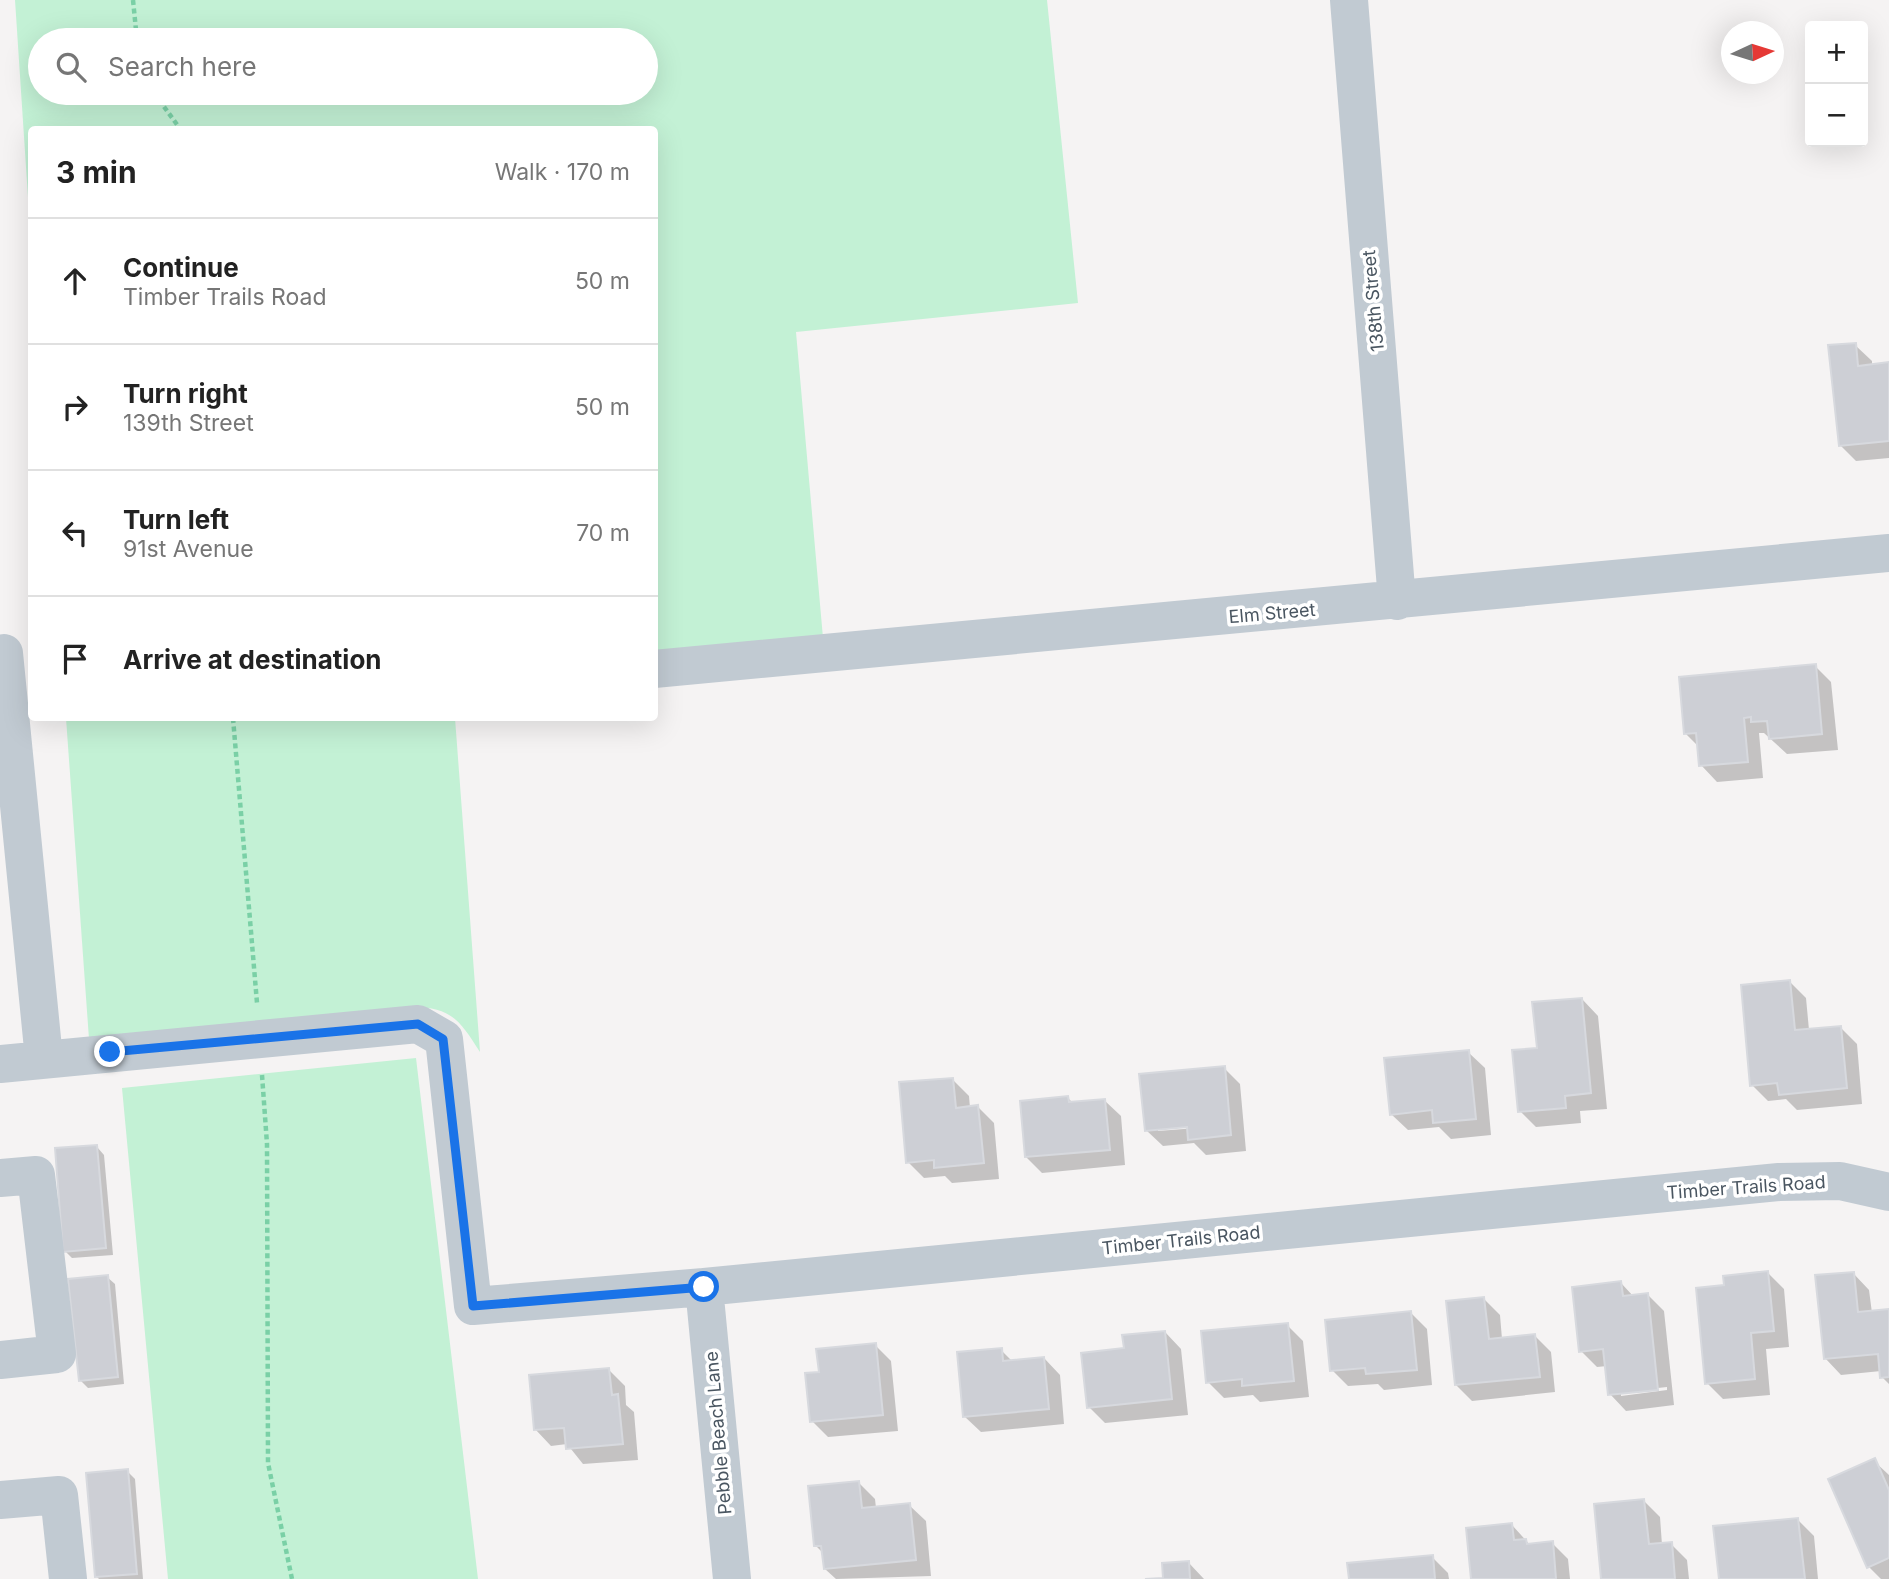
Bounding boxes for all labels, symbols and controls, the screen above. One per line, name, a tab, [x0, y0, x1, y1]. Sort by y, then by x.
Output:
north arrow	[1721, 21, 1784, 84]
map controls	[1805, 21, 1868, 147]
button: +	[1805, 21, 1868, 84]
search box	[28, 28, 658, 105]
icon: search	[52, 48, 90, 86]
text: Search here	[108, 51, 257, 82]
button: −	[1805, 84, 1868, 147]
text: 3 min	[56, 154, 137, 190]
text: Walk · 170 m	[495, 158, 630, 186]
street label: 138th Street	[1358, 249, 1388, 353]
text: Continue	[123, 252, 239, 283]
icon: ahead	[56, 262, 94, 300]
text: 50 m	[575, 267, 630, 295]
text: Timber Trails Road	[123, 283, 327, 311]
text: Turn right	[123, 378, 248, 409]
icon: right	[56, 388, 94, 426]
text: 50 m	[575, 393, 630, 421]
text: 139th Street	[123, 409, 254, 437]
text: Turn left	[123, 504, 229, 535]
icon: left	[56, 514, 94, 552]
text: 70 m	[576, 519, 630, 547]
text: 91st Avenue	[123, 535, 254, 563]
street label: Elm Street	[1228, 599, 1316, 627]
icon: arrive	[56, 640, 94, 678]
text: Arrive at destination	[123, 644, 382, 675]
route end	[94, 1036, 125, 1067]
street label: Timber Trails Road	[1666, 1171, 1826, 1203]
street label: Timber Trails Road	[1101, 1221, 1261, 1259]
route start	[688, 1271, 719, 1302]
street label: Pebble Beach Lane	[700, 1350, 736, 1516]

